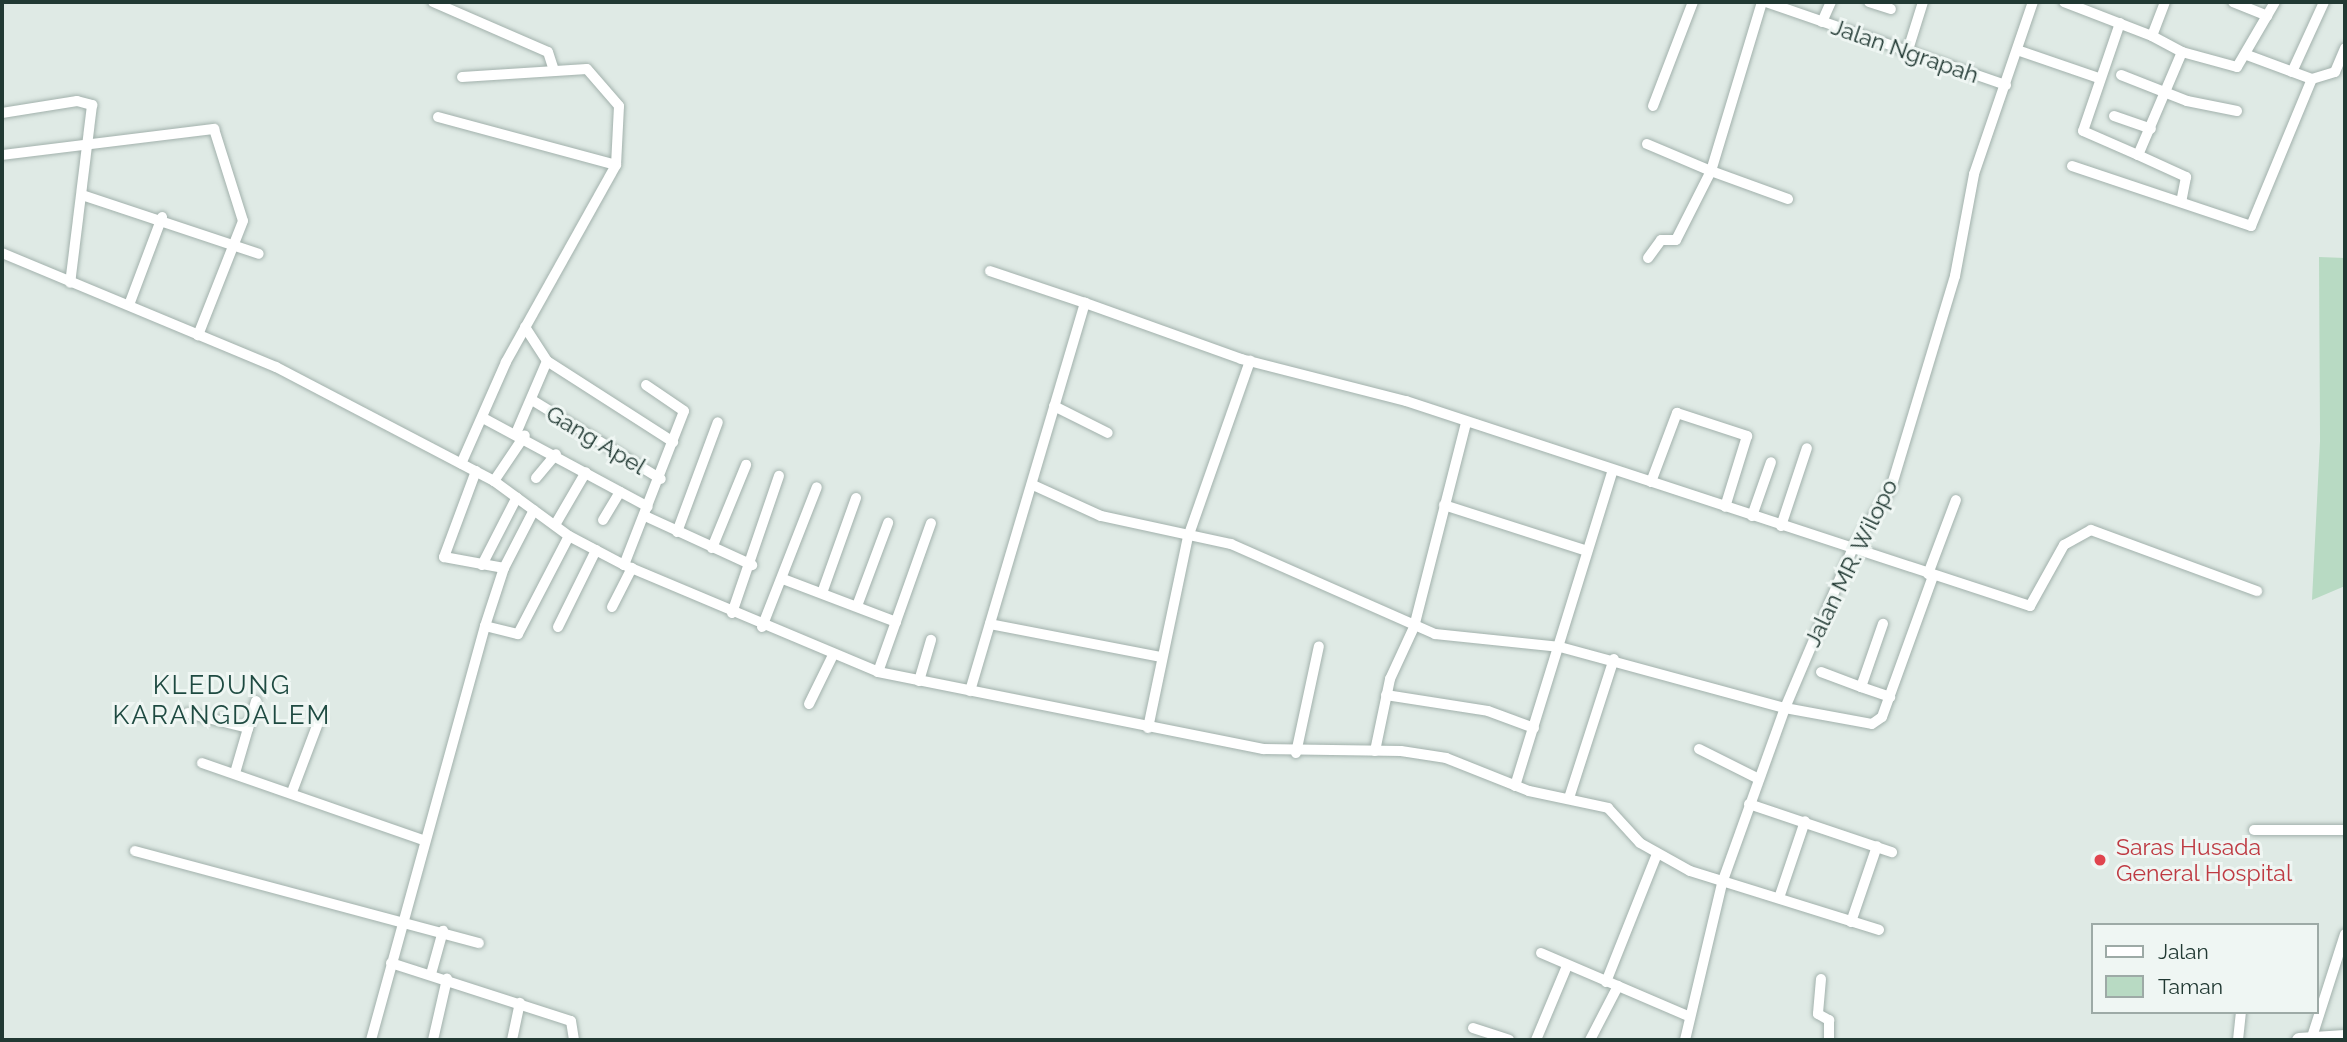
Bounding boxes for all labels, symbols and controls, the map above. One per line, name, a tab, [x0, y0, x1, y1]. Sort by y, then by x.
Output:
street label: Jalan Ngrapah	[1828, 13, 1982, 89]
street label: Gang Apel	[541, 399, 651, 481]
street label: Jalan MR. Wilopo	[1798, 474, 1904, 652]
district label: KLEDUNG KARANGDALEM	[114, 670, 330, 732]
place label: Saras Husada General Hospital	[2116, 833, 2293, 887]
marker: Saras Husada General Hospital	[2090, 850, 2110, 870]
legend	[2092, 923, 2319, 1014]
text: Jalan	[2158, 939, 2209, 964]
text: Taman	[2158, 974, 2223, 999]

